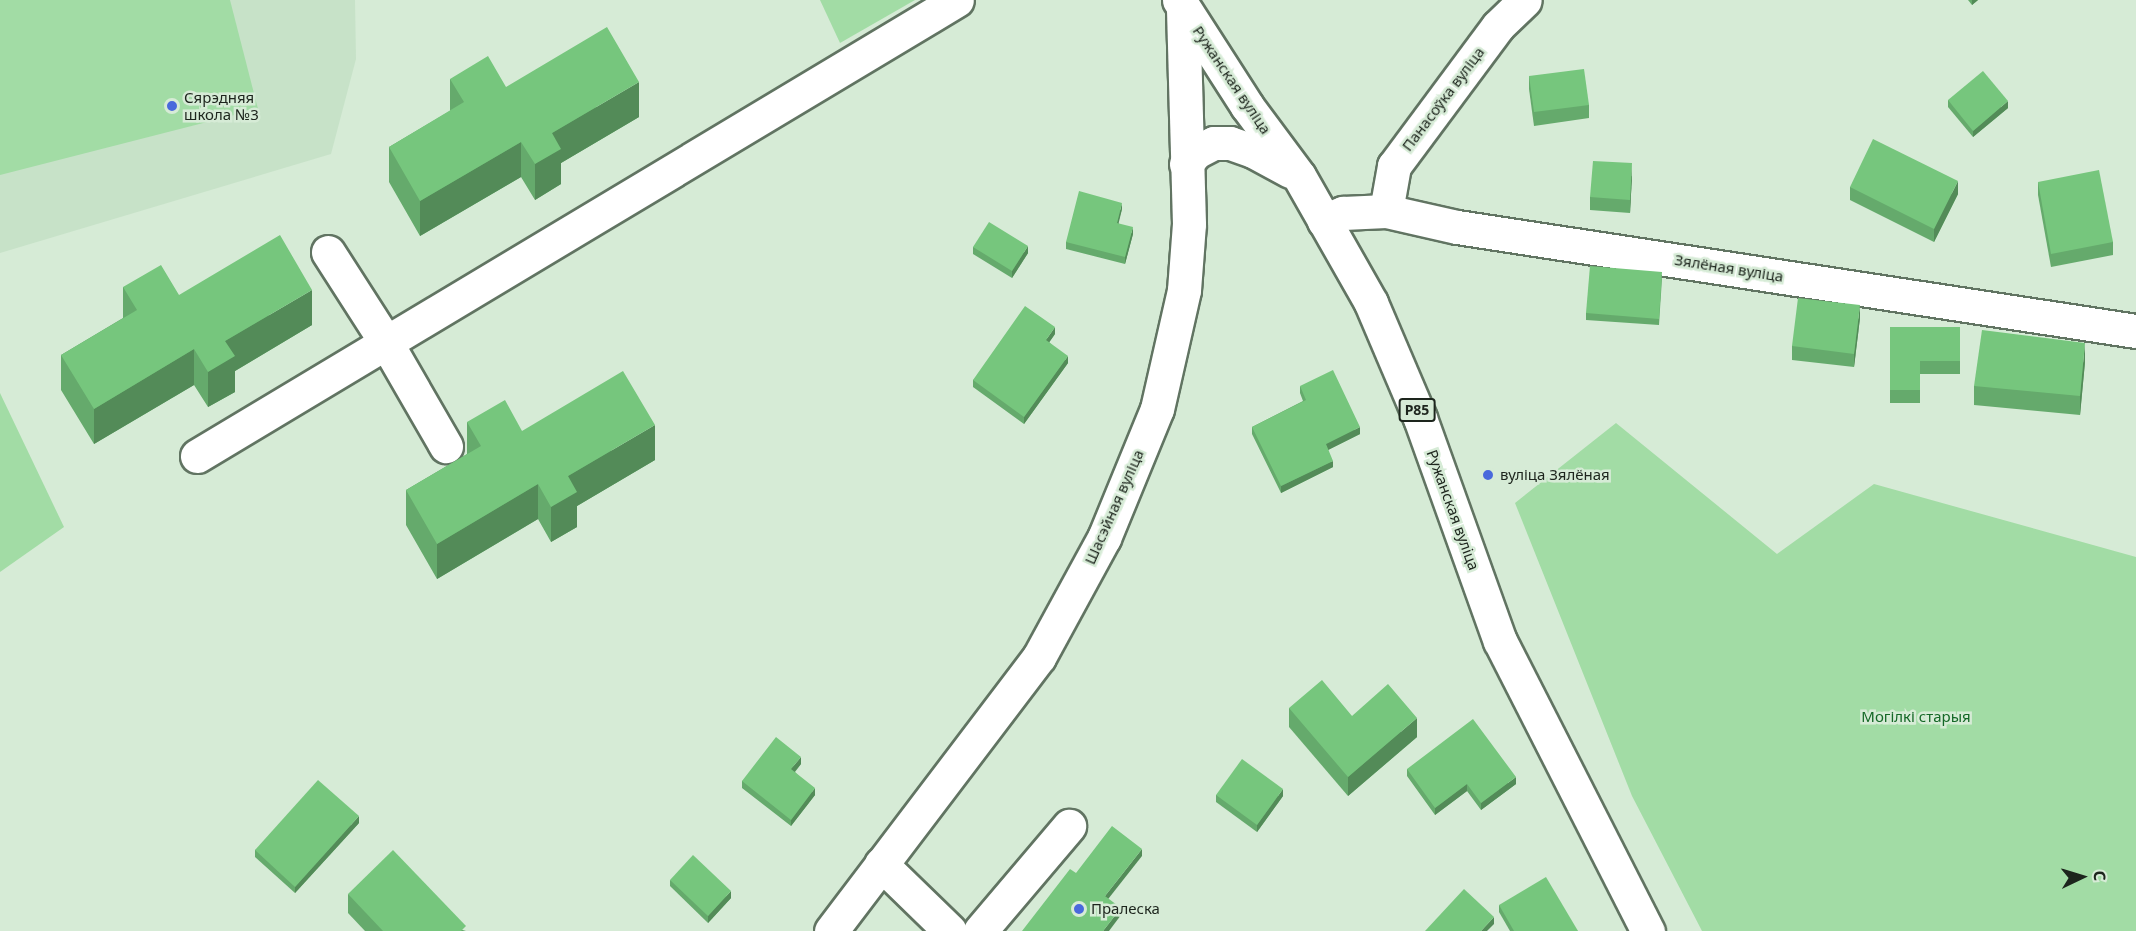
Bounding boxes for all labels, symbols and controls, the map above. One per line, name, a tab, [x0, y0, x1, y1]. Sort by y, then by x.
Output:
street label: Ружанская вуліца	[1189, 22, 1275, 138]
street label: Панасоўка вуліца	[1398, 43, 1488, 155]
place label: Сярэдняя школа №3	[184, 88, 259, 123]
marker: Сярэдняя школа №3	[165, 99, 179, 113]
street label: Зялёная вуліца	[1673, 251, 1785, 285]
road number: Р85	[1398, 399, 1436, 421]
street label: Шасэйная вуліца	[1081, 447, 1147, 567]
street label: Ружанская вуліца	[1423, 447, 1483, 573]
place label: вуліца Зялёная	[1500, 466, 1610, 484]
marker: вуліца Зялёная	[1481, 468, 1495, 482]
park label: Могілкі старыя	[1861, 708, 1971, 726]
north arrow	[2052, 847, 2112, 907]
text: С	[2089, 870, 2111, 882]
place label: Пралеска	[1091, 900, 1160, 918]
marker: Пралеска	[1072, 902, 1086, 916]

